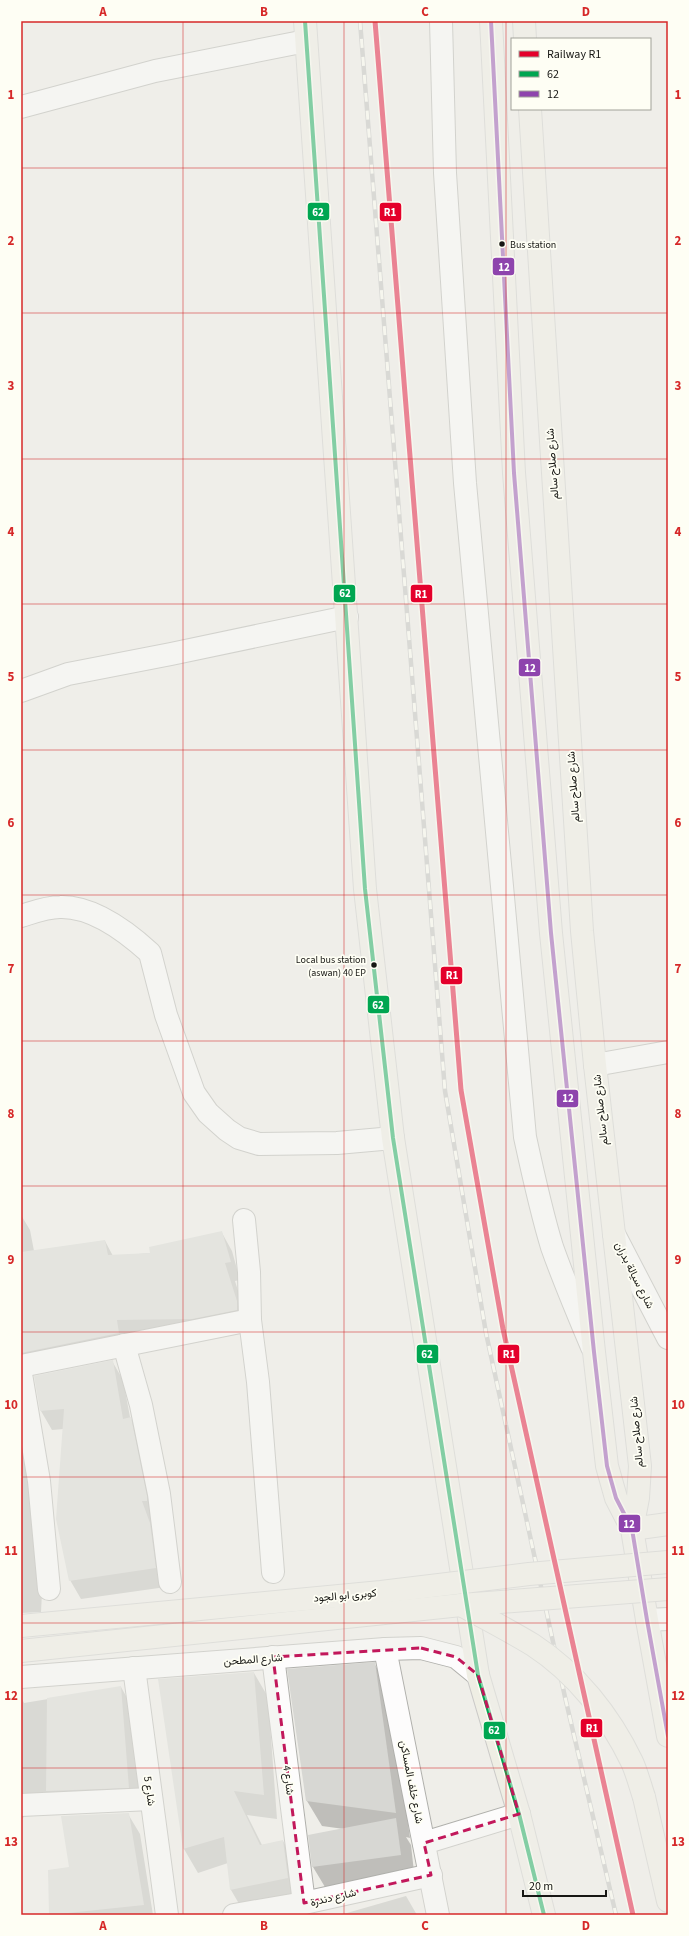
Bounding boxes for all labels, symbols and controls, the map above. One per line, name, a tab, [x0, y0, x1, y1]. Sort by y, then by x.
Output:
text: A	[98, 3, 107, 21]
text: B	[260, 3, 268, 21]
text: C	[421, 3, 429, 21]
text: D	[582, 3, 590, 21]
legend	[511, 38, 651, 110]
text: Railway R1	[547, 46, 601, 63]
text: 62	[547, 66, 559, 83]
text: 1	[8, 86, 15, 104]
text: 12	[547, 86, 559, 103]
text: 1	[675, 86, 682, 104]
line badge: 62	[307, 202, 330, 221]
line badge: R1	[379, 202, 402, 222]
text: 62	[312, 205, 324, 220]
text: R1	[384, 205, 396, 220]
text: 2	[8, 232, 15, 250]
text: 2	[675, 232, 682, 250]
place label: Bus station	[510, 238, 556, 252]
marker: Bus station	[497, 239, 507, 249]
line badge: 12	[492, 257, 515, 276]
text: 12	[498, 260, 510, 275]
text: 3	[8, 377, 15, 395]
text: 3	[675, 377, 682, 395]
street label: شارع صلاح سالم	[543, 428, 562, 500]
text: 4	[8, 523, 15, 541]
text: 4	[675, 523, 682, 541]
line badge: 62	[333, 584, 356, 603]
line badge: R1	[410, 584, 433, 603]
text: 62	[339, 586, 351, 601]
text: R1	[415, 587, 427, 602]
line badge: 12	[518, 658, 541, 677]
text: 12	[524, 661, 536, 676]
text: 5	[8, 668, 15, 686]
text: 5	[675, 668, 682, 686]
street label: شارع صلاح سالم	[564, 751, 583, 823]
text: 6	[8, 814, 15, 832]
text: 6	[675, 814, 682, 832]
place label: Local bus station (aswan) 40 EP	[296, 953, 366, 980]
text: 7	[8, 960, 15, 978]
marker: Local bus station (aswan) 40 EP	[369, 960, 379, 970]
text: 7	[675, 960, 682, 978]
line badge: R1	[440, 966, 463, 985]
text: R1	[446, 968, 458, 983]
line badge: 62	[367, 995, 390, 1014]
text: 62	[372, 998, 384, 1013]
street label: شارع صلاح سالم	[589, 1073, 612, 1146]
line badge: 12	[556, 1089, 579, 1108]
text: 12	[562, 1091, 574, 1106]
text: 8	[8, 1105, 15, 1123]
text: 8	[675, 1105, 682, 1123]
street label: شارع سيالة بدران	[611, 1239, 658, 1311]
text: 9	[8, 1251, 15, 1269]
text: 9	[675, 1251, 682, 1269]
line badge: 62	[416, 1344, 439, 1364]
line badge: R1	[497, 1344, 520, 1364]
text: 62	[421, 1347, 433, 1362]
text: R1	[503, 1347, 515, 1362]
street label: شارع صلاح سالم	[626, 1395, 647, 1468]
text: 10	[4, 1396, 18, 1414]
text: 10	[671, 1396, 685, 1414]
line badge: 12	[618, 1514, 641, 1533]
text: 12	[623, 1517, 635, 1532]
text: 11	[4, 1542, 18, 1560]
text: 11	[671, 1542, 685, 1560]
street label: كوبرى ابو الجود	[313, 1585, 377, 1606]
street label: شارع المطحن	[223, 1650, 283, 1669]
text: 12	[4, 1687, 18, 1705]
text: 12	[671, 1687, 685, 1705]
line badge: R1	[580, 1718, 603, 1738]
line badge: 62	[483, 1721, 506, 1740]
text: R1	[586, 1721, 598, 1736]
text: 62	[488, 1723, 500, 1738]
street label: شارع خلف المساكن	[396, 1739, 427, 1825]
street label: شارع 4	[279, 1764, 298, 1796]
street label: شارع 5	[140, 1775, 159, 1807]
text: 13	[4, 1833, 18, 1851]
text: 13	[671, 1833, 685, 1851]
scale bar	[523, 1872, 606, 1898]
text: 20 m	[529, 1878, 553, 1895]
street label: شارع دندرة	[309, 1885, 358, 1910]
text: A	[98, 1917, 107, 1935]
text: B	[260, 1917, 268, 1935]
text: C	[421, 1917, 429, 1935]
text: D	[582, 1917, 590, 1935]

